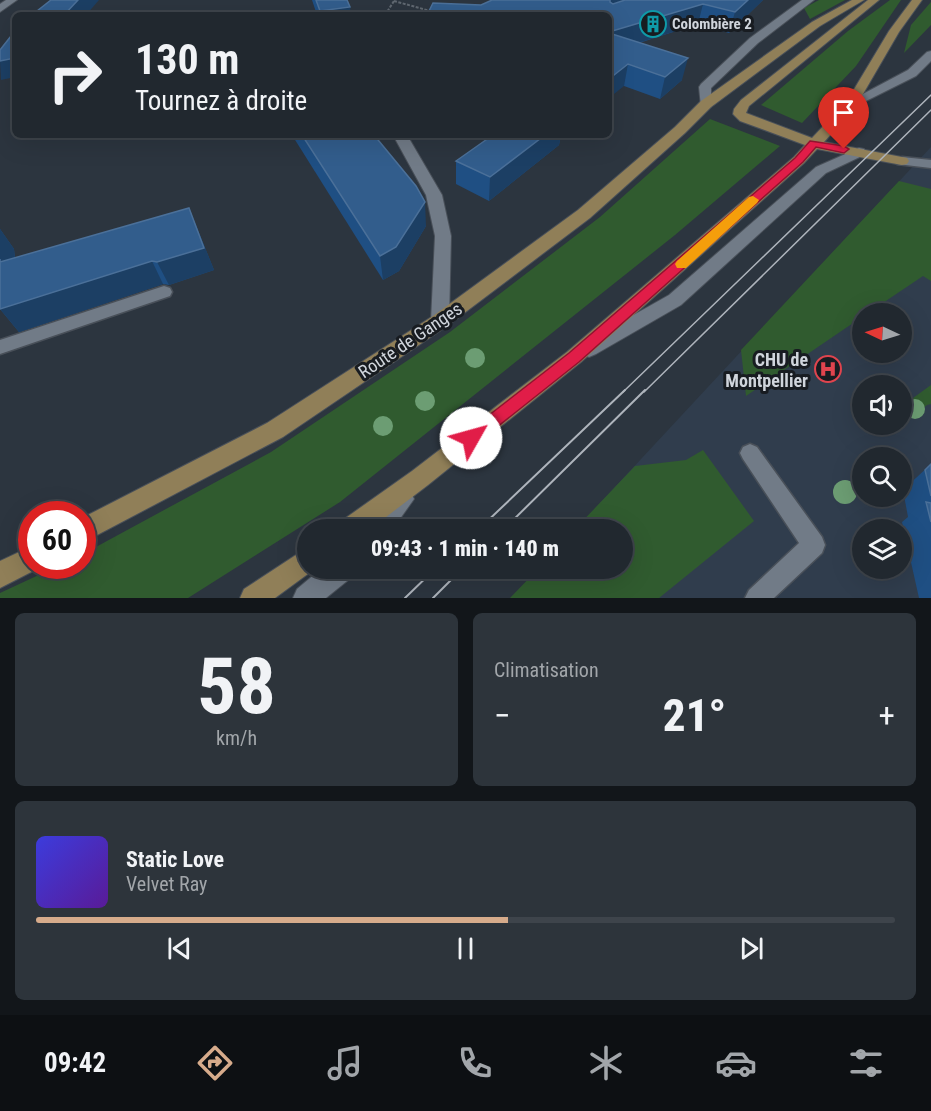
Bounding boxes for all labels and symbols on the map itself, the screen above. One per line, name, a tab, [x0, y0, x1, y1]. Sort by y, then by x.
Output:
building icon: Colombière 2	[638, 9, 668, 39]
place label: Colombière 2	[672, 15, 752, 33]
pin	[818, 87, 869, 149]
street label: Route de Ganges	[354, 298, 466, 382]
north arrow	[852, 303, 912, 363]
place label: CHU de Montpellier	[725, 349, 808, 391]
hospital icon: CHU de Montpellier	[813, 354, 843, 384]
position arrow	[439, 406, 503, 470]
speed limit sign: 60	[18, 501, 96, 579]

